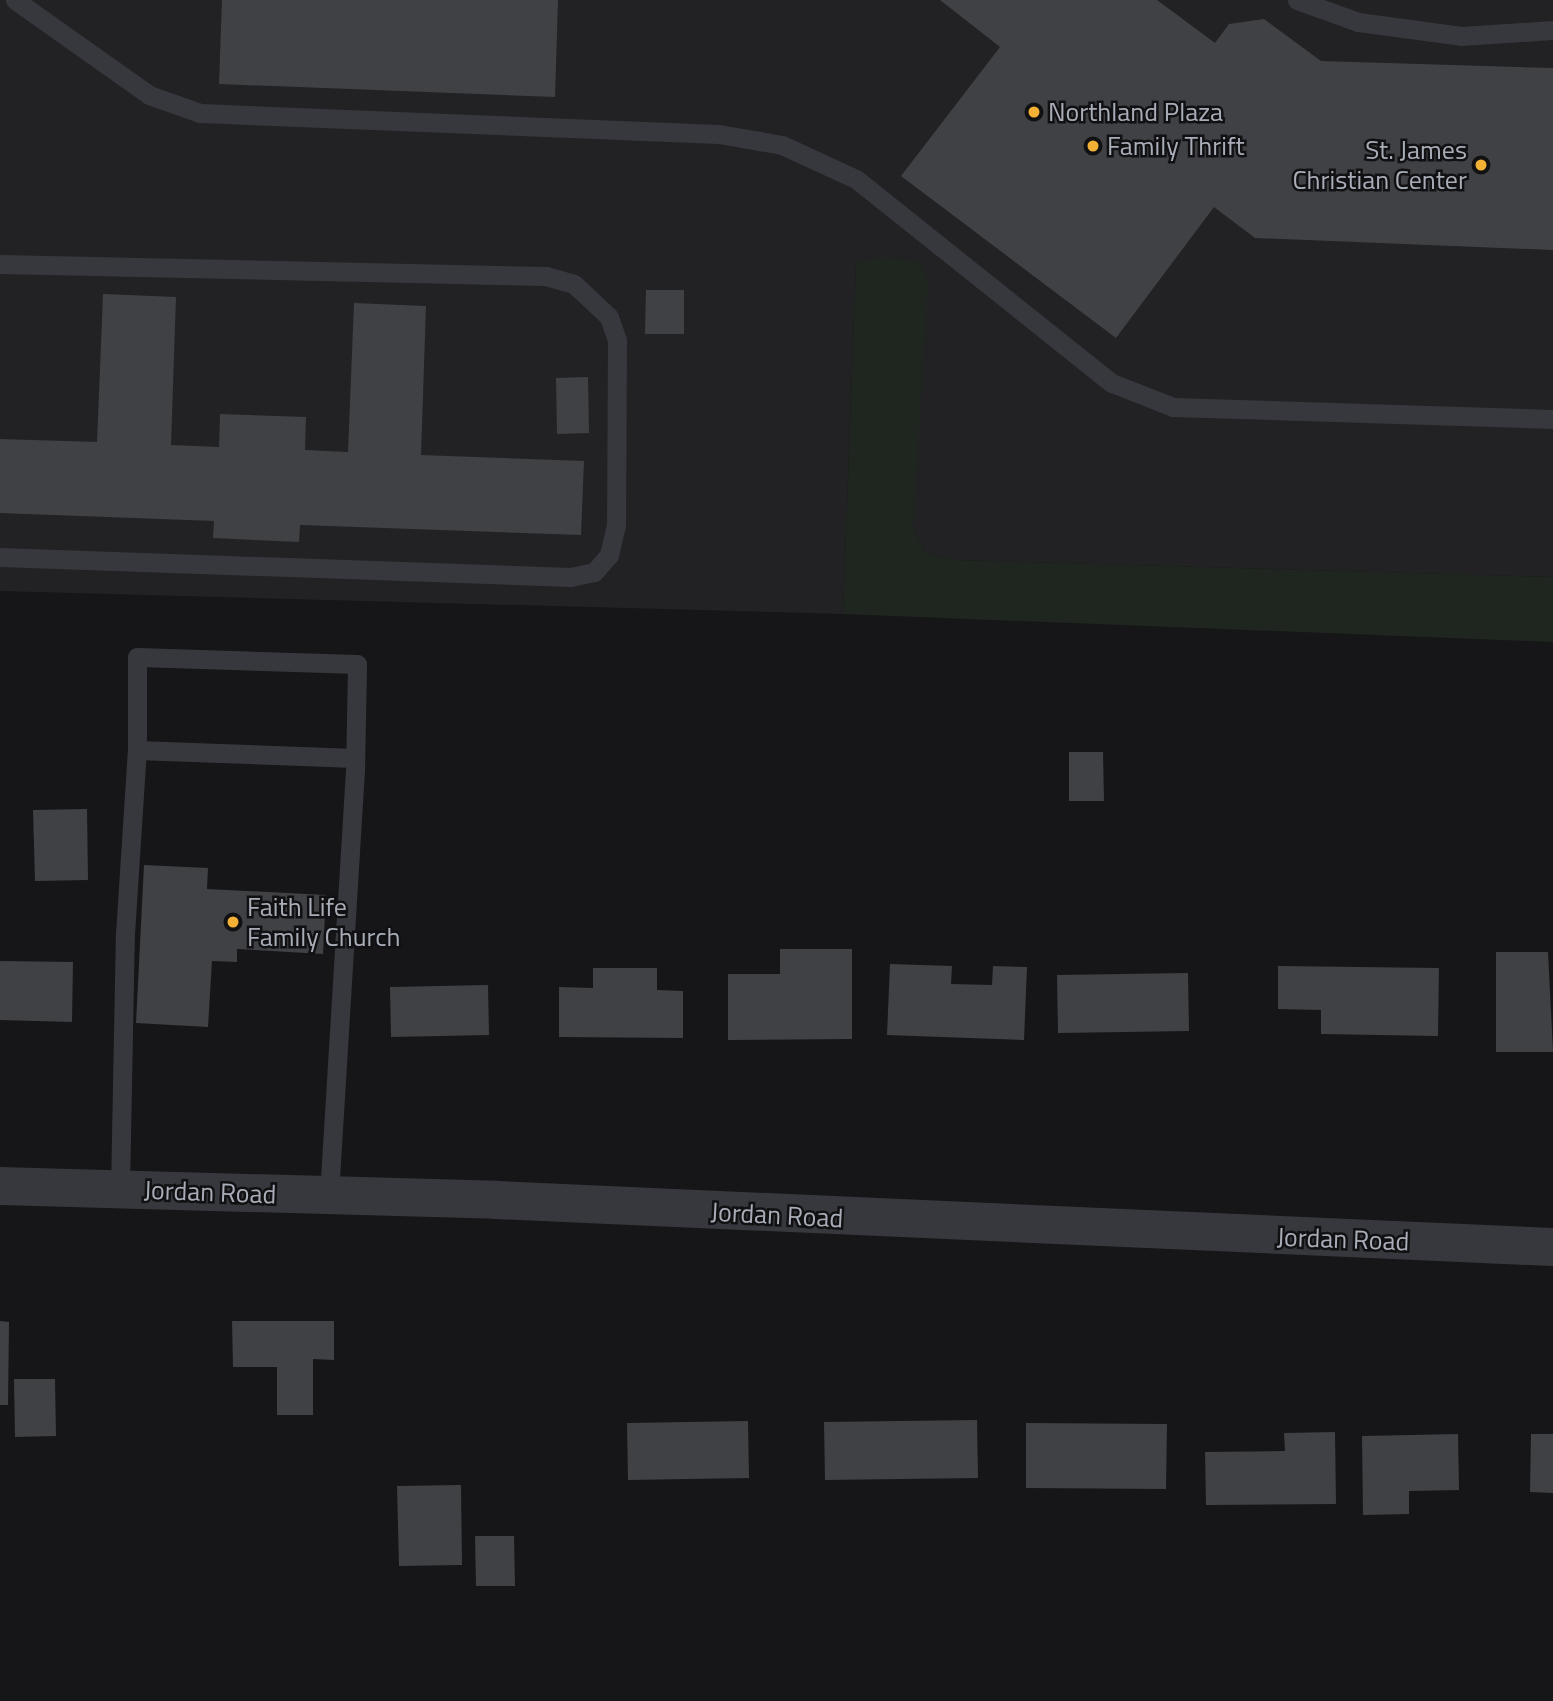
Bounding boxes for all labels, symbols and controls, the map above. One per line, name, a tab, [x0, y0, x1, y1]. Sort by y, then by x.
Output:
place label: Northland Plaza	[1048, 96, 1223, 128]
marker: Northland Plaza	[1026, 104, 1042, 120]
place label: Family Thrift	[1107, 130, 1245, 162]
place label: St. James Christian Center	[1292, 134, 1467, 196]
marker: Family Thrift	[1085, 138, 1101, 154]
marker: St. James Christian Center	[1473, 157, 1489, 173]
place label: Faith Life Family Church	[247, 891, 401, 953]
marker: Faith Life Family Church	[225, 914, 241, 930]
street label: Jordan Road	[143, 1174, 277, 1210]
street label: Jordan Road	[710, 1196, 844, 1234]
street label: Jordan Road	[1276, 1221, 1410, 1257]

